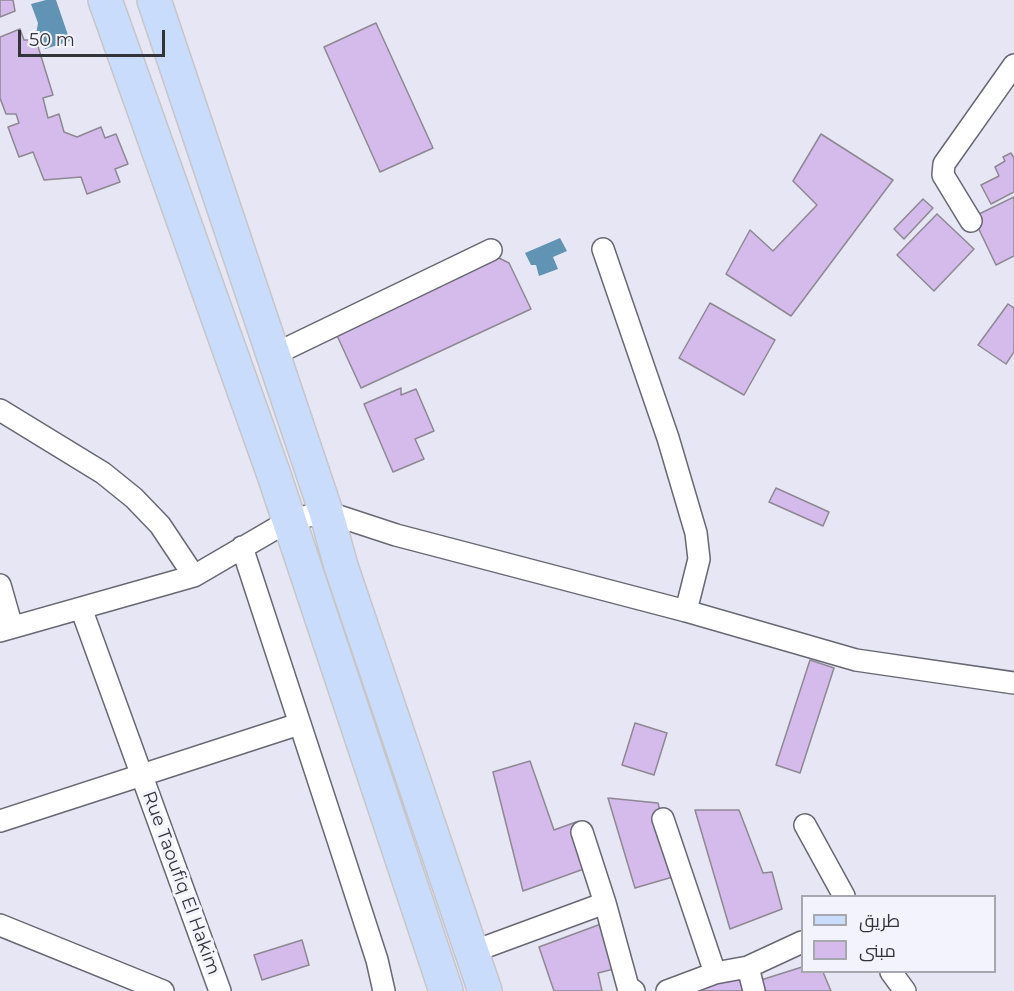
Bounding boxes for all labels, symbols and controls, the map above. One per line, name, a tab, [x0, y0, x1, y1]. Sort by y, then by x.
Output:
scale bar	[21, 18, 168, 56]
text: 50 m	[29, 29, 75, 51]
street label: Rue Taoufiq El Hakim	[138, 788, 224, 978]
legend	[801, 895, 996, 973]
text: طريق	[859, 910, 900, 932]
text: مبنى	[859, 940, 896, 962]

